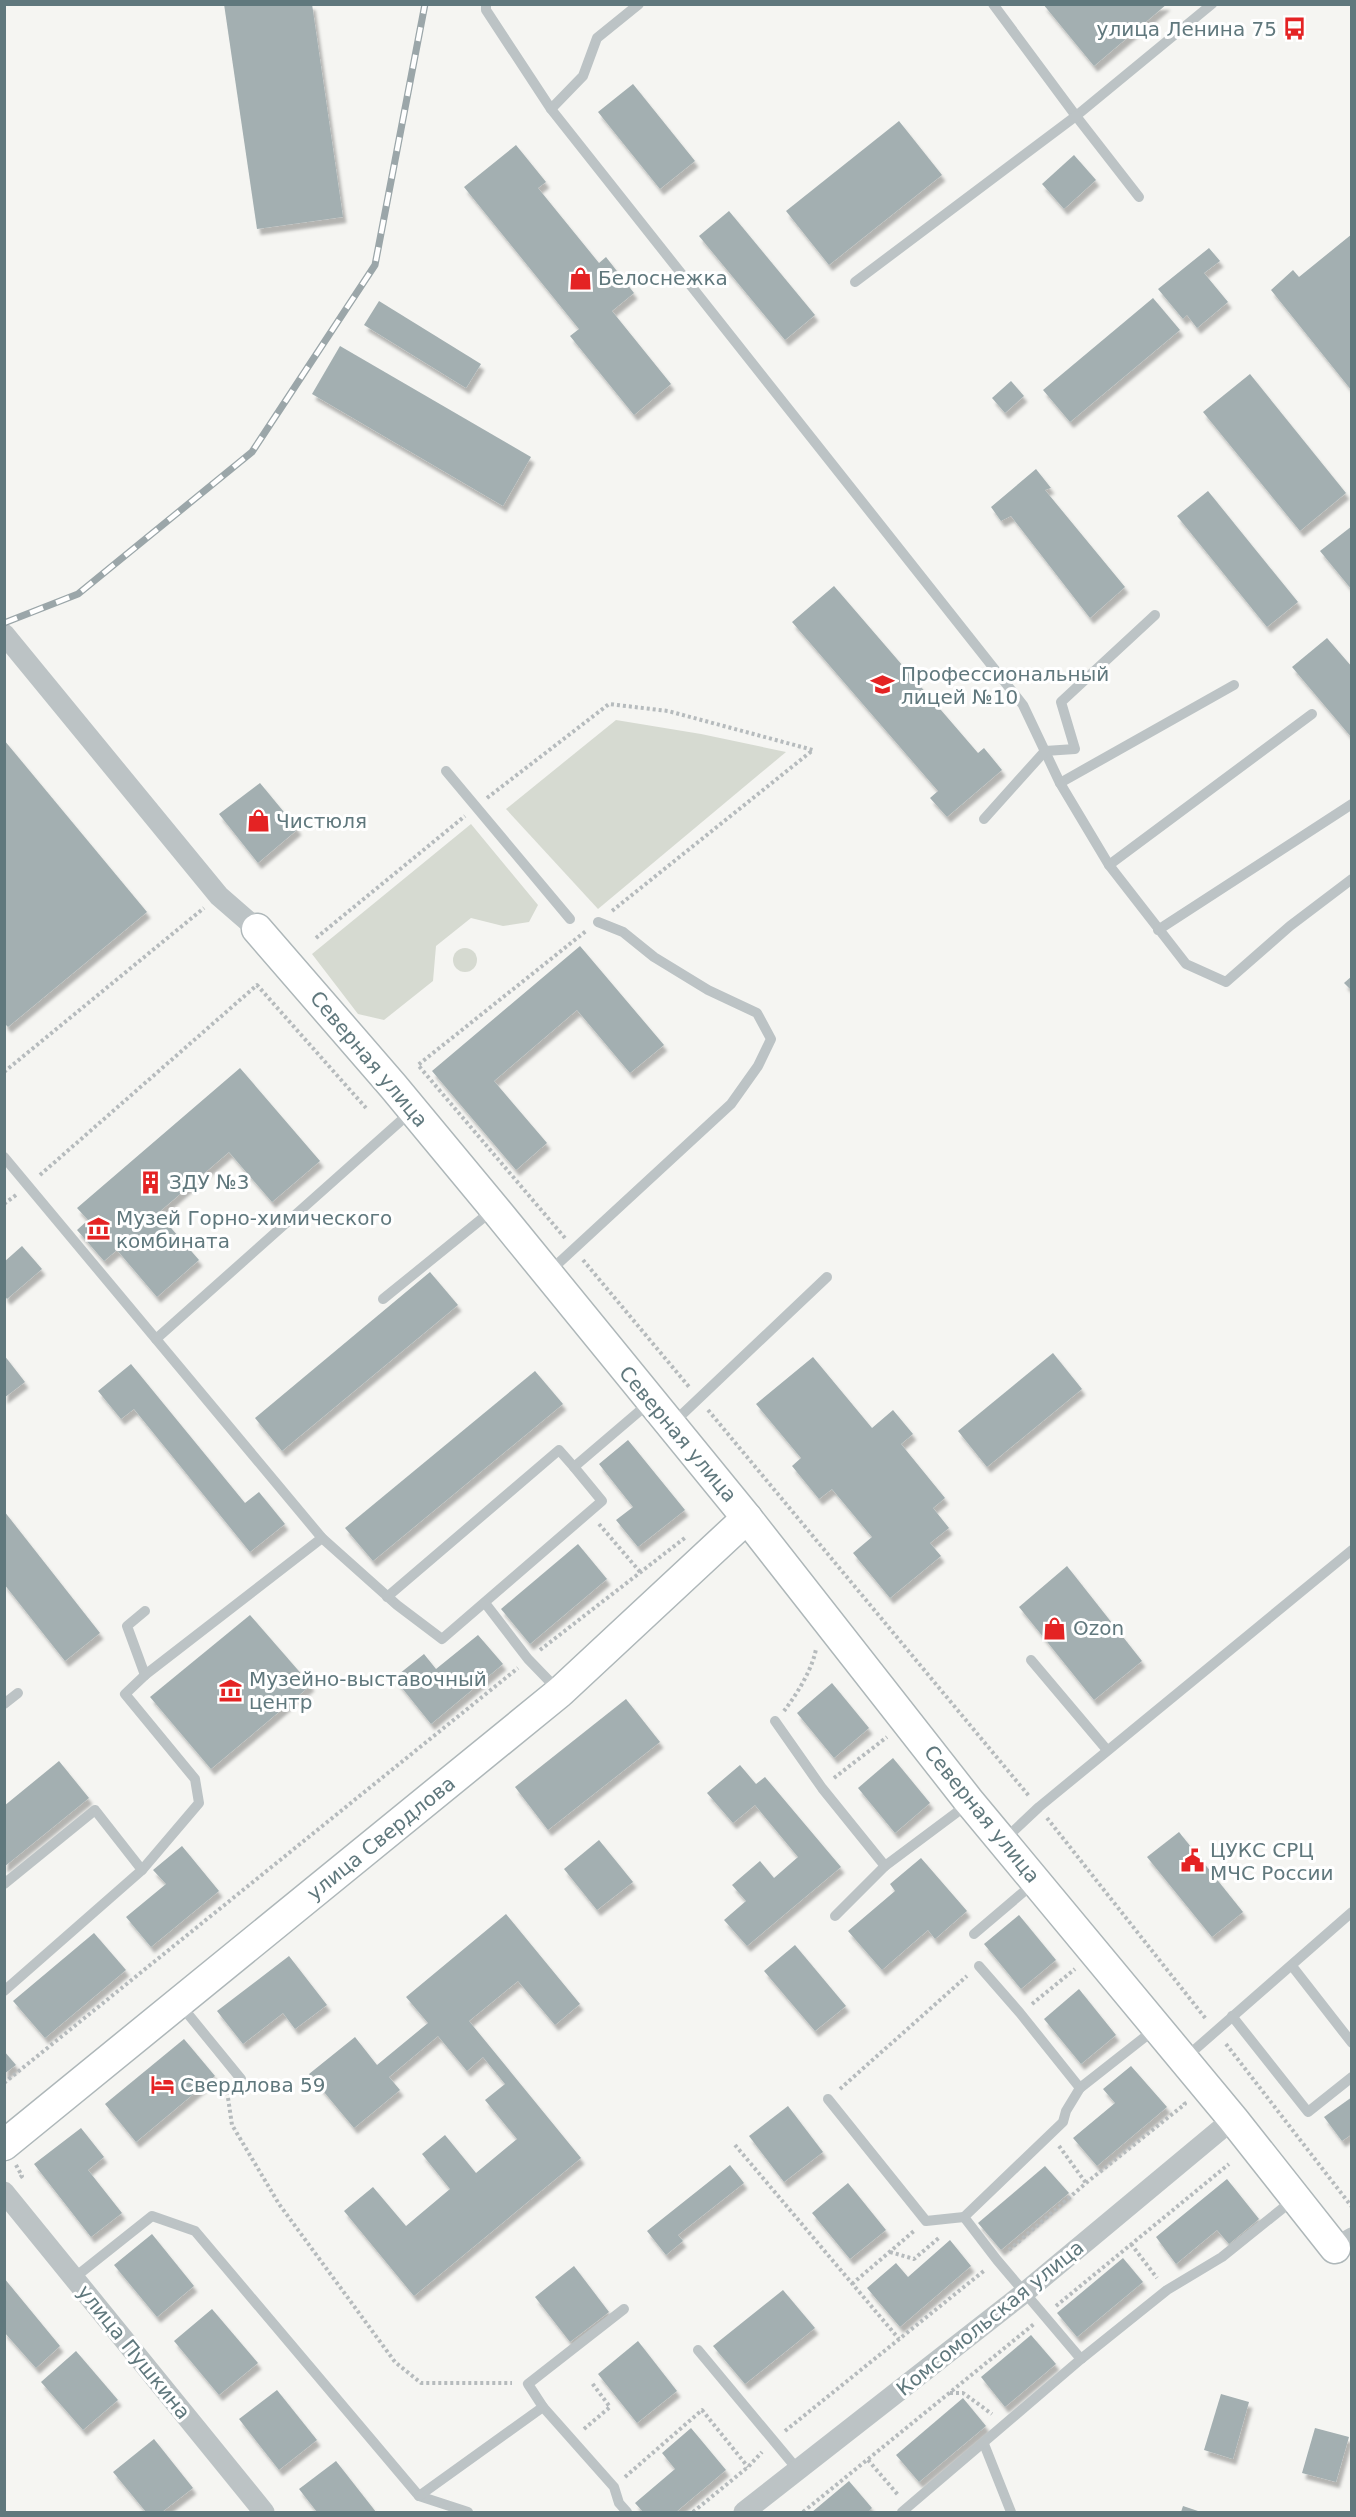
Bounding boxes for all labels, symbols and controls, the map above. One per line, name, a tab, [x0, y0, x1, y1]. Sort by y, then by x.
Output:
bus stop icon: улица Ленина 75	[1282, 16, 1308, 42]
place label: улица Ленина 75	[1097, 17, 1277, 41]
shop icon: Белоснежка	[567, 265, 593, 291]
place label: Белоснежка	[598, 266, 728, 290]
place label: Профессиональный лицей №10	[901, 662, 1109, 709]
school or university icon: Профессиональный лицей №10	[870, 672, 896, 698]
shop icon: Чистюля	[245, 808, 271, 834]
place label: Чистюля	[276, 809, 367, 833]
street label: Северная улица	[305, 986, 433, 1132]
building icon: ЗДУ №3	[138, 1169, 164, 1195]
place label: ЗДУ №3	[169, 1170, 250, 1194]
place label: Музей Горно-химического комбината	[116, 1206, 392, 1253]
museum icon: Музей Горно-химического комбината	[85, 1216, 111, 1242]
street label: Северная улица	[614, 1361, 742, 1507]
shop icon: Ozon	[1042, 1615, 1068, 1641]
place label: Ozon	[1073, 1616, 1124, 1640]
place label: Музейно-выставочный центр	[249, 1667, 487, 1714]
museum icon: Музейно-выставочный центр	[218, 1678, 244, 1704]
street label: Северная улица	[919, 1740, 1045, 1888]
street label: улица Свердлова	[302, 1771, 460, 1905]
place label: ЦУКС СРЦ МЧС России	[1210, 1838, 1334, 1885]
public building icon: ЦУКС СРЦ МЧС России	[1179, 1848, 1205, 1874]
hotel icon: Свердлова 59	[149, 2072, 175, 2098]
place label: Свердлова 59	[180, 2073, 325, 2097]
street label: Комсомольская улица	[892, 2235, 1088, 2401]
street label: улица Пушкина	[73, 2280, 195, 2424]

